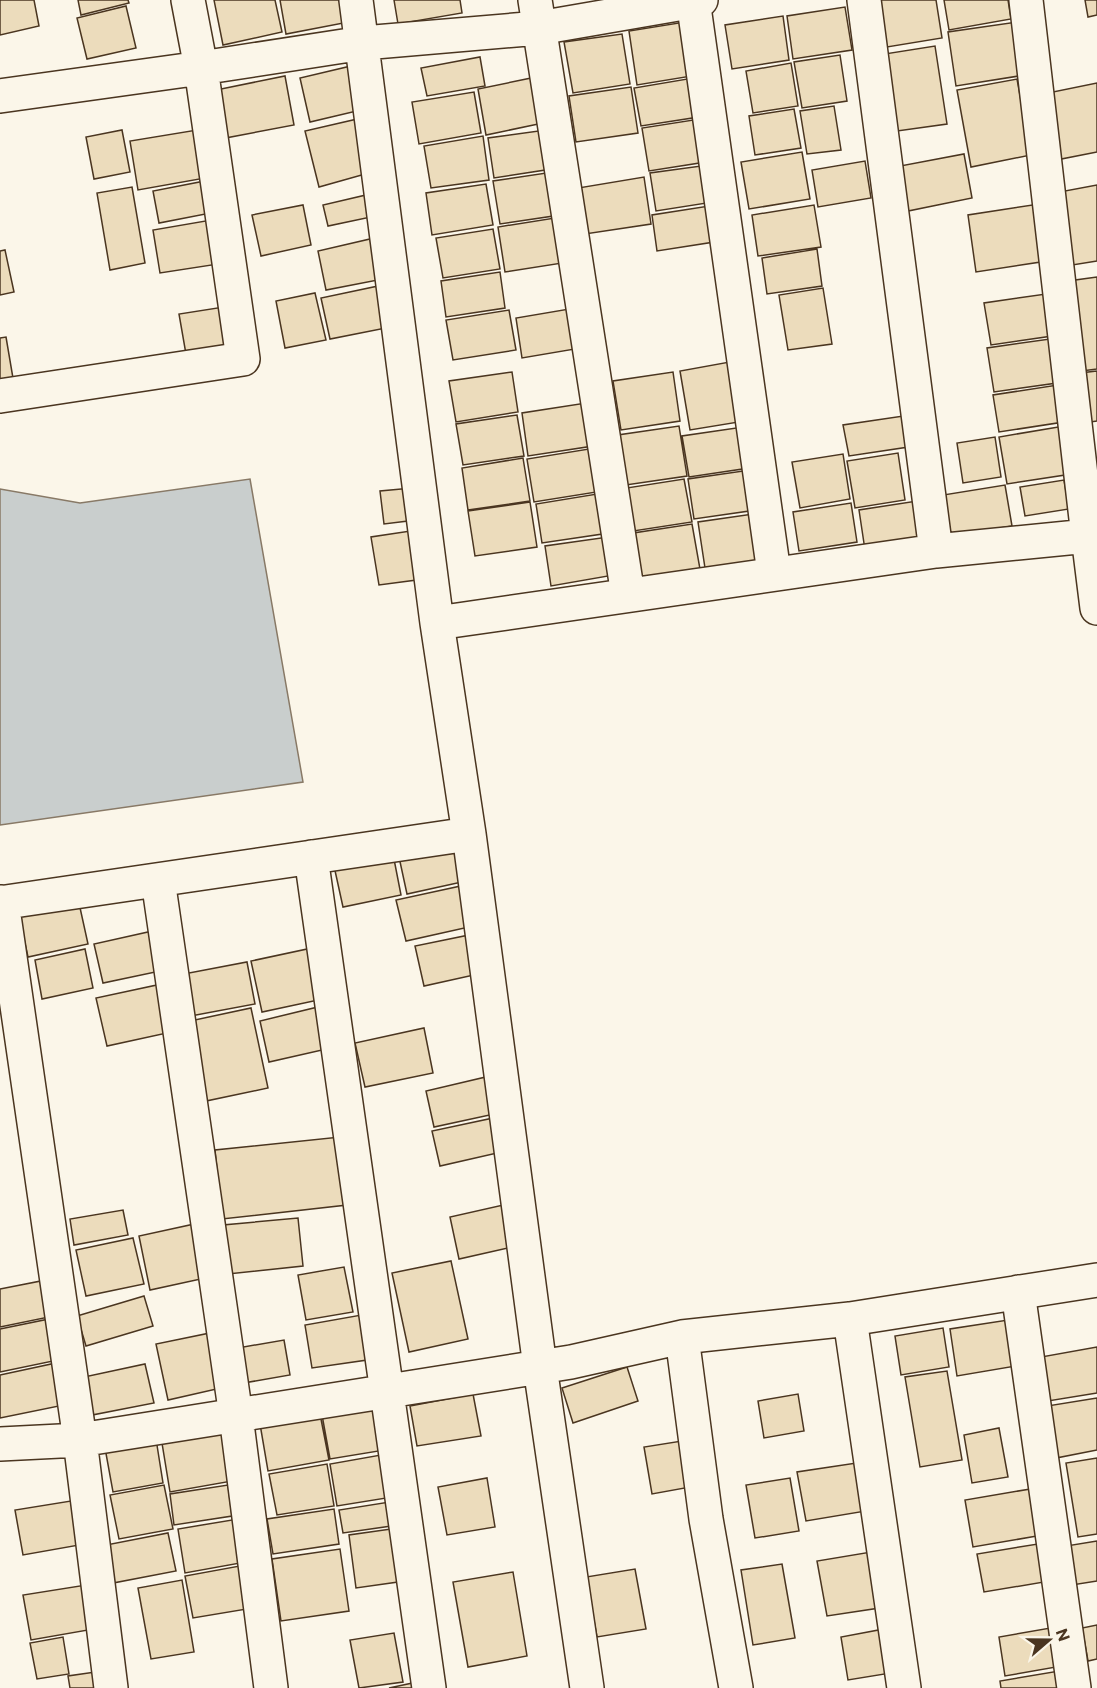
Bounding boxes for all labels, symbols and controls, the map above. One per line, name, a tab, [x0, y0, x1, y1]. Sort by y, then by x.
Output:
north arrow	[1019, 1610, 1079, 1670]
text: N	[1053, 1626, 1075, 1644]

